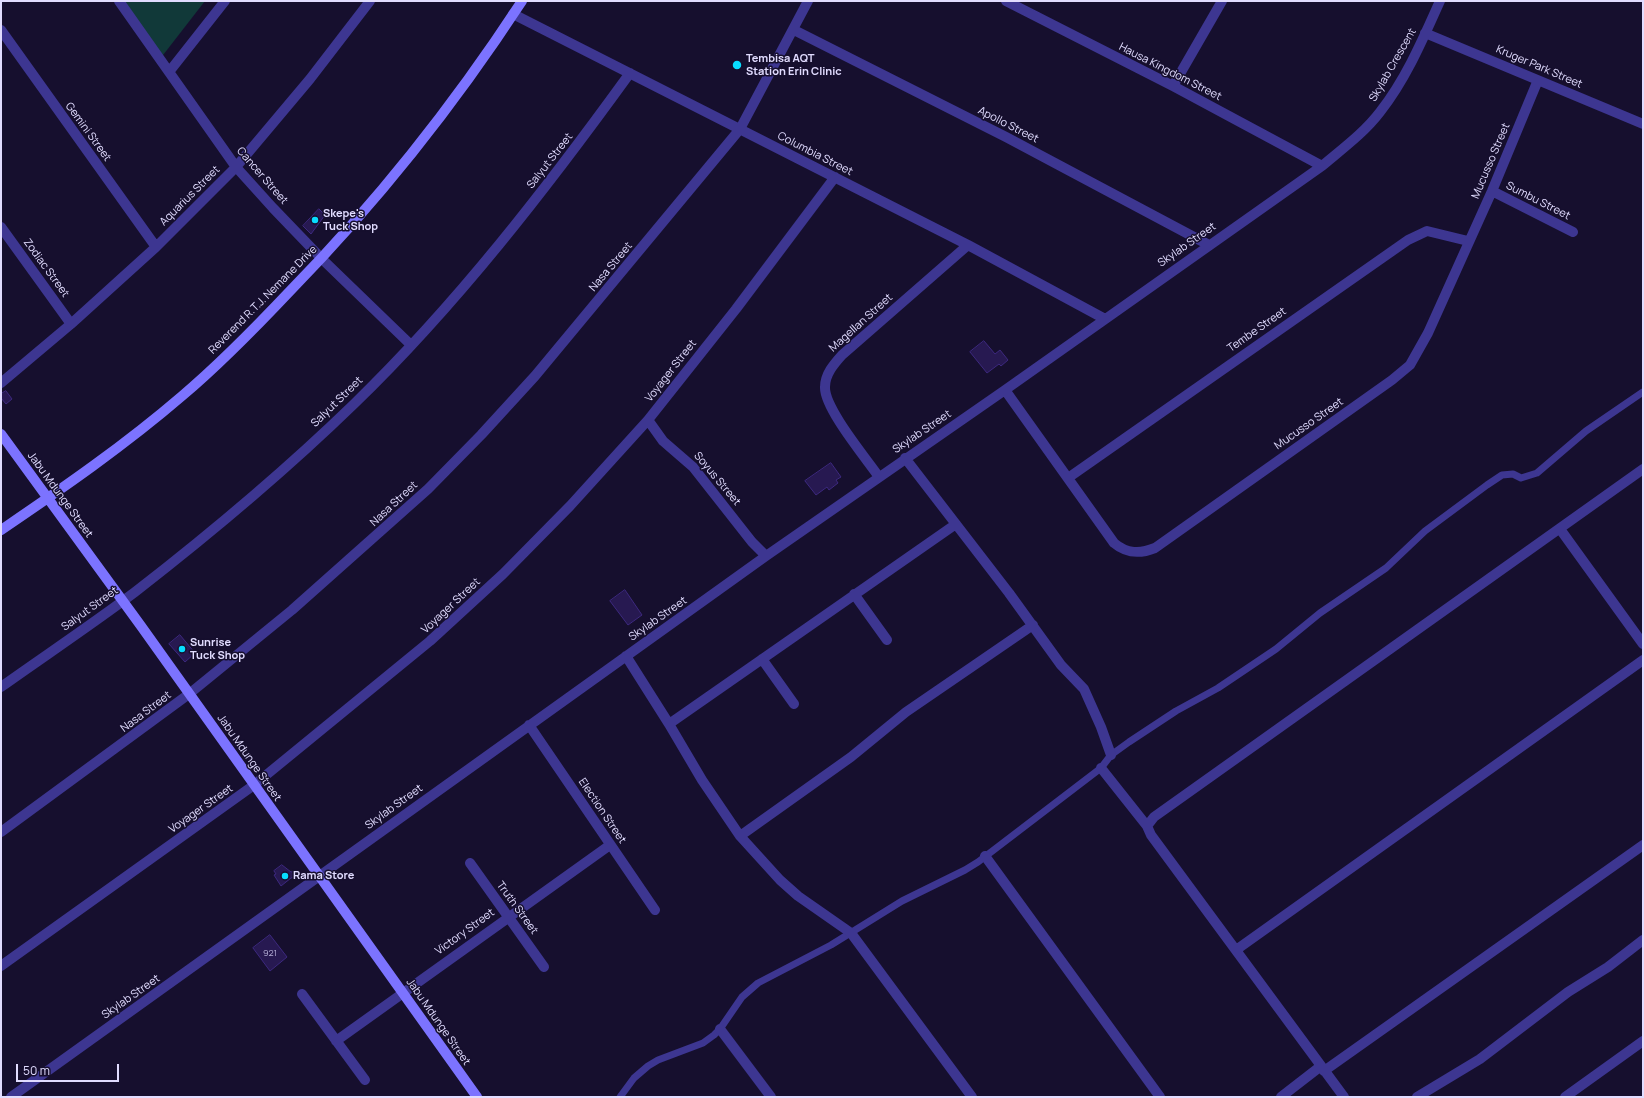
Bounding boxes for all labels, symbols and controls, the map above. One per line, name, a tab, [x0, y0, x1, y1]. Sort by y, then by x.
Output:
street label: Skylab Crescent	[1367, 26, 1419, 104]
street label: Hausa Kingdom Street	[1117, 40, 1223, 104]
street label: Kruger Park Street	[1494, 43, 1584, 91]
place label: Tembisa AQT Station Erin Clinic	[746, 52, 842, 78]
marker: Tembisa AQT Station Erin Clinic	[731, 59, 743, 71]
street label: Gemini Street	[62, 100, 114, 164]
street label: Apollo Street	[976, 104, 1040, 146]
street label: Mucusso Street	[1469, 121, 1513, 201]
street label: Columbia Street	[775, 129, 855, 179]
street label: Salyut Street	[524, 131, 576, 191]
street label: Cancer Street	[234, 145, 290, 207]
street label: Aquarius Street	[157, 163, 223, 229]
street label: Sumbu Street	[1504, 179, 1572, 223]
place label: Skepe's Tuck Shop	[323, 207, 378, 233]
marker: Skepe's Tuck Shop	[310, 215, 320, 225]
street label: Skylab Street	[1155, 220, 1219, 270]
street label: Zodiac Street	[20, 236, 72, 300]
street label: Nasa Street	[587, 240, 635, 294]
street label: Reverend R.T.J. Nemane Drive	[206, 243, 320, 357]
street label: Magellan Street	[827, 291, 895, 355]
street label: Tembe Street	[1225, 305, 1289, 355]
street label: Voyager Street	[643, 337, 699, 405]
street label: Salyut Street	[308, 374, 366, 430]
street label: Mucusso Street	[1272, 395, 1346, 453]
street label: Skylab Street	[890, 408, 954, 456]
street label: Jabu Mdunge Street	[24, 450, 96, 540]
street label: Soyus Street	[691, 450, 743, 508]
street label: Nasa Street	[368, 479, 420, 529]
street label: Voyager Street	[419, 575, 483, 637]
street label: Salyut Street	[59, 584, 121, 634]
street label: Skylab Street	[626, 594, 690, 644]
place label: Sunrise Tuck Shop	[190, 636, 245, 662]
marker: Sunrise Tuck Shop	[177, 644, 187, 654]
street label: Nasa Street	[118, 689, 174, 735]
street label: Jabu Mdunge Street	[214, 712, 284, 804]
street label: Election Street	[575, 776, 629, 846]
street label: Voyager Street	[166, 782, 236, 836]
street label: Skylab Street	[363, 782, 425, 832]
place label: Rama Store	[293, 869, 354, 883]
marker: Rama Store	[280, 871, 290, 881]
street label: Truth Street	[493, 879, 541, 937]
street label: Victory Street	[433, 906, 497, 958]
house number: 921	[263, 948, 277, 958]
street label: Skylab Street	[99, 972, 163, 1022]
street label: Jabu Mdunge Street	[403, 976, 473, 1068]
scale bar	[18, 1056, 121, 1082]
text: 50 m	[23, 1062, 50, 1079]

